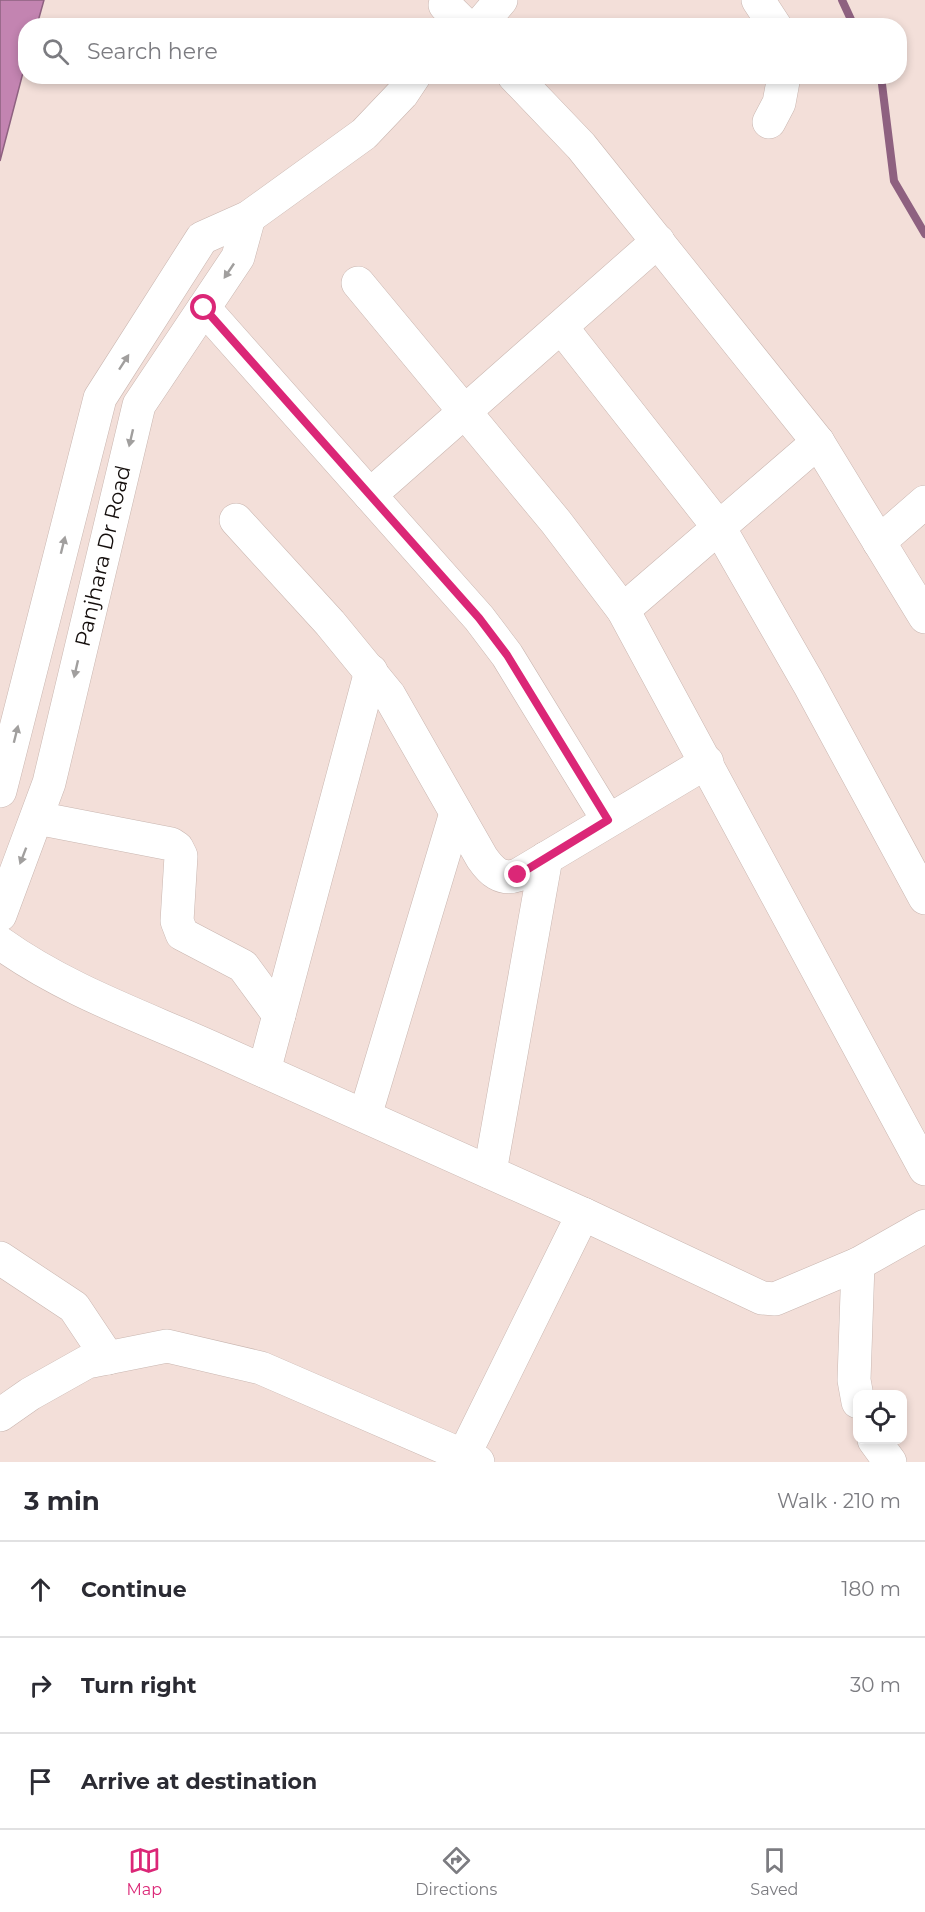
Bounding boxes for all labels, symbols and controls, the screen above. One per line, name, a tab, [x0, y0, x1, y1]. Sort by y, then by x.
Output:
search box	[18, 18, 907, 84]
icon: search	[39, 35, 72, 68]
text: Search here	[87, 38, 218, 65]
one-way arrow	[223, 263, 235, 279]
route start	[190, 294, 216, 320]
one-way arrow	[118, 353, 129, 370]
one-way arrow	[126, 429, 135, 448]
street label: Panjhara Dr Road	[69, 463, 136, 649]
one-way arrow	[59, 536, 69, 554]
one-way arrow	[71, 660, 81, 678]
one-way arrow	[11, 725, 21, 743]
one-way arrow	[18, 847, 27, 865]
route end	[504, 861, 530, 887]
map controls	[853, 1390, 907, 1444]
button: locate	[853, 1390, 907, 1444]
text: 3 min	[24, 1485, 100, 1517]
text: Walk · 210 m	[777, 1489, 901, 1513]
icon: ahead	[24, 1573, 57, 1606]
text: Continue	[81, 1576, 187, 1603]
text: 180 m	[841, 1577, 901, 1601]
icon: right	[24, 1669, 57, 1702]
text: Turn right	[81, 1672, 196, 1699]
text: 30 m	[850, 1673, 901, 1697]
icon: arrive	[24, 1765, 57, 1798]
text: Arrive at destination	[81, 1768, 317, 1795]
tab: Map	[127, 1844, 162, 1899]
tab: Directions	[415, 1844, 497, 1899]
tab: Saved	[750, 1844, 798, 1899]

